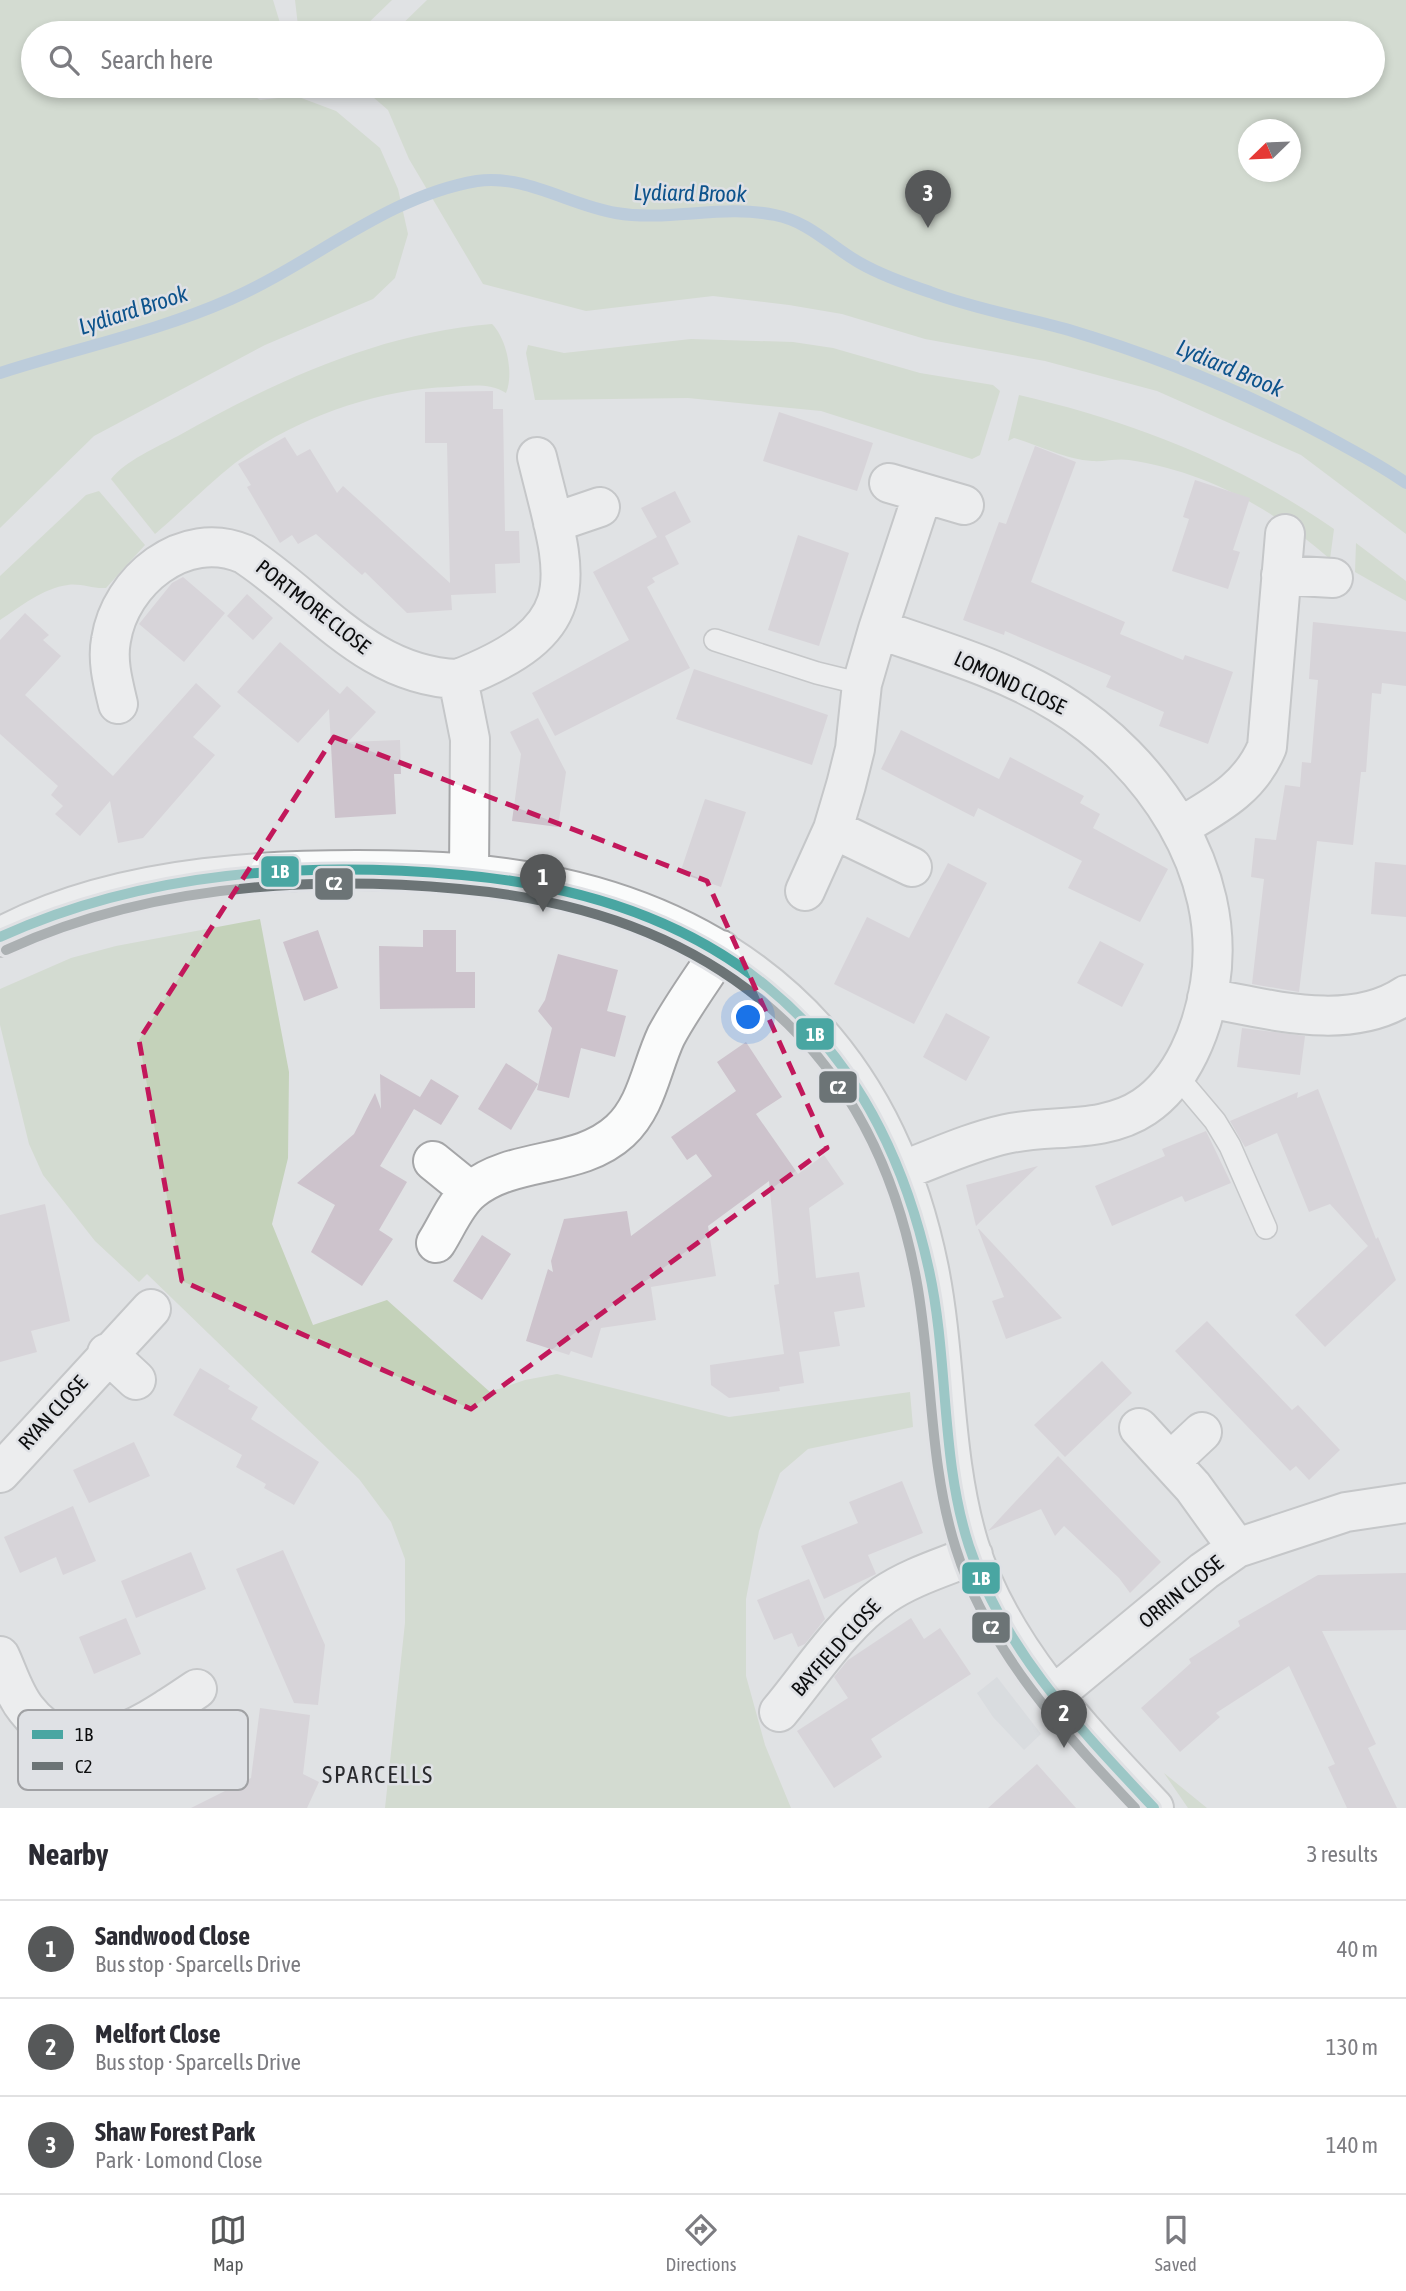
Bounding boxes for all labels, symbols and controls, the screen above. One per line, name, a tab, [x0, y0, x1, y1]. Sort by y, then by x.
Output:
search box	[21, 21, 1385, 98]
icon: search	[45, 41, 83, 79]
text: Search here	[101, 45, 213, 75]
north arrow	[1238, 119, 1301, 182]
pin: 3	[905, 170, 951, 228]
water label: Lydiard Brook	[633, 179, 748, 207]
water label: Lydiard Brook	[75, 280, 192, 340]
water label: Lydiard Brook	[1173, 334, 1288, 402]
street label: PORTMORE CLOSE	[252, 554, 375, 658]
street label: LOMOND CLOSE	[951, 646, 1070, 718]
pin: 1	[520, 854, 566, 912]
line badge: 1B	[260, 855, 300, 888]
text: 1B	[271, 860, 289, 882]
line badge: C2	[314, 867, 354, 901]
text: C2	[325, 872, 343, 894]
your location	[731, 1000, 765, 1034]
line badge: 1B	[795, 1017, 835, 1051]
text: 1B	[806, 1023, 824, 1045]
line badge: C2	[818, 1070, 858, 1104]
text: C2	[829, 1076, 847, 1098]
street label: RYAN CLOSE	[13, 1370, 92, 1454]
street label: ORRIN CLOSE	[1134, 1550, 1227, 1632]
line badge: 1B	[961, 1561, 1001, 1595]
text: 1B	[972, 1567, 990, 1589]
street label: BAYFIELD CLOSE	[786, 1594, 885, 1700]
line badge: C2	[971, 1611, 1011, 1644]
text: C2	[982, 1616, 1000, 1638]
pin: 2	[1041, 1690, 1087, 1748]
legend	[18, 1710, 248, 1790]
text: 1B	[75, 1723, 93, 1745]
text: C2	[75, 1755, 92, 1777]
district label: SPARCELLS	[322, 1761, 434, 1788]
text: Nearby	[28, 1837, 108, 1871]
text: 3 results	[1307, 1841, 1378, 1867]
text: Sandwood Close	[95, 1921, 250, 1951]
text: 1	[46, 1936, 56, 1962]
text: 40 m	[1337, 1936, 1378, 1962]
text: Bus stop · Sparcells Drive	[95, 1951, 301, 1977]
text: Melfort Close	[95, 2019, 221, 2049]
text: 2	[46, 2034, 56, 2060]
text: 130 m	[1326, 2034, 1378, 2060]
text: Bus stop · Sparcells Drive	[95, 2049, 301, 2075]
text: Shaw Forest Park	[95, 2117, 255, 2147]
text: 3	[46, 2132, 56, 2158]
text: 140 m	[1326, 2132, 1378, 2158]
text: Park · Lomond Close	[95, 2147, 263, 2173]
tab: Map	[209, 2211, 247, 2275]
tab: Directions	[666, 2211, 736, 2275]
tab: Saved	[1155, 2211, 1197, 2275]

